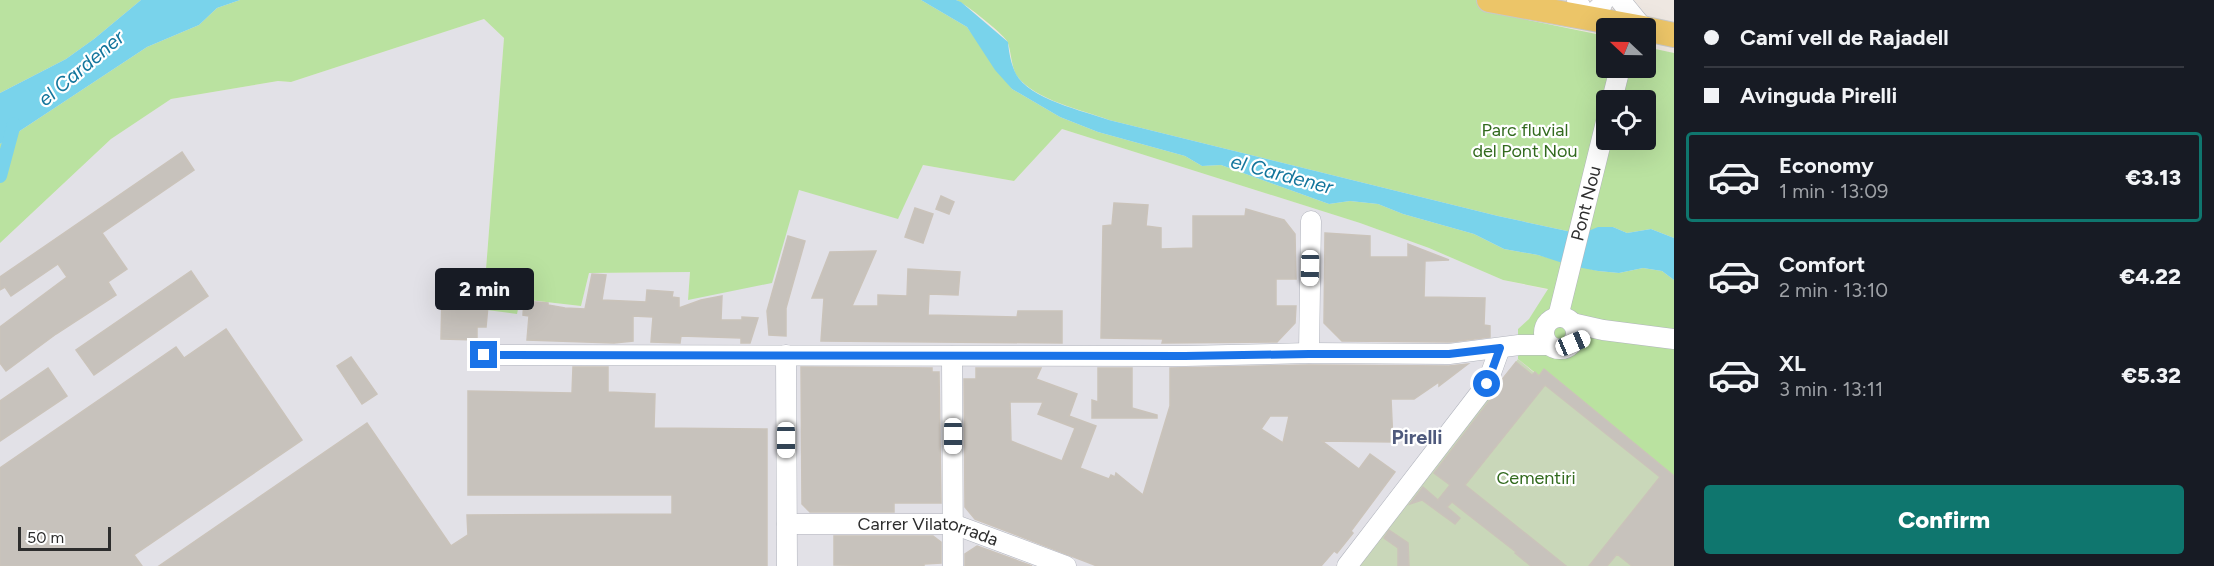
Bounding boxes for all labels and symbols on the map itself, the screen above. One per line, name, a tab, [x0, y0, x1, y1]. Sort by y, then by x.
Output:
north arrow	[1596, 18, 1656, 78]
water label: el Cardener	[33, 24, 130, 111]
park label: Parc fluvial del Pont Nou	[1472, 119, 1578, 162]
water label: el Cardener	[1228, 149, 1337, 199]
street label: Pont Nou	[1566, 164, 1606, 243]
car	[1301, 250, 1319, 286]
callout: 2 min	[434, 268, 534, 310]
car	[1553, 328, 1593, 358]
route end	[470, 341, 497, 368]
route start	[1473, 370, 1500, 397]
car	[944, 418, 962, 454]
car	[777, 422, 795, 458]
district label: Pirelli	[1391, 425, 1443, 449]
park label: Cementiri	[1496, 467, 1576, 489]
street label: Carrer Vilatorrada	[858, 512, 1001, 551]
scale bar	[18, 524, 111, 552]

